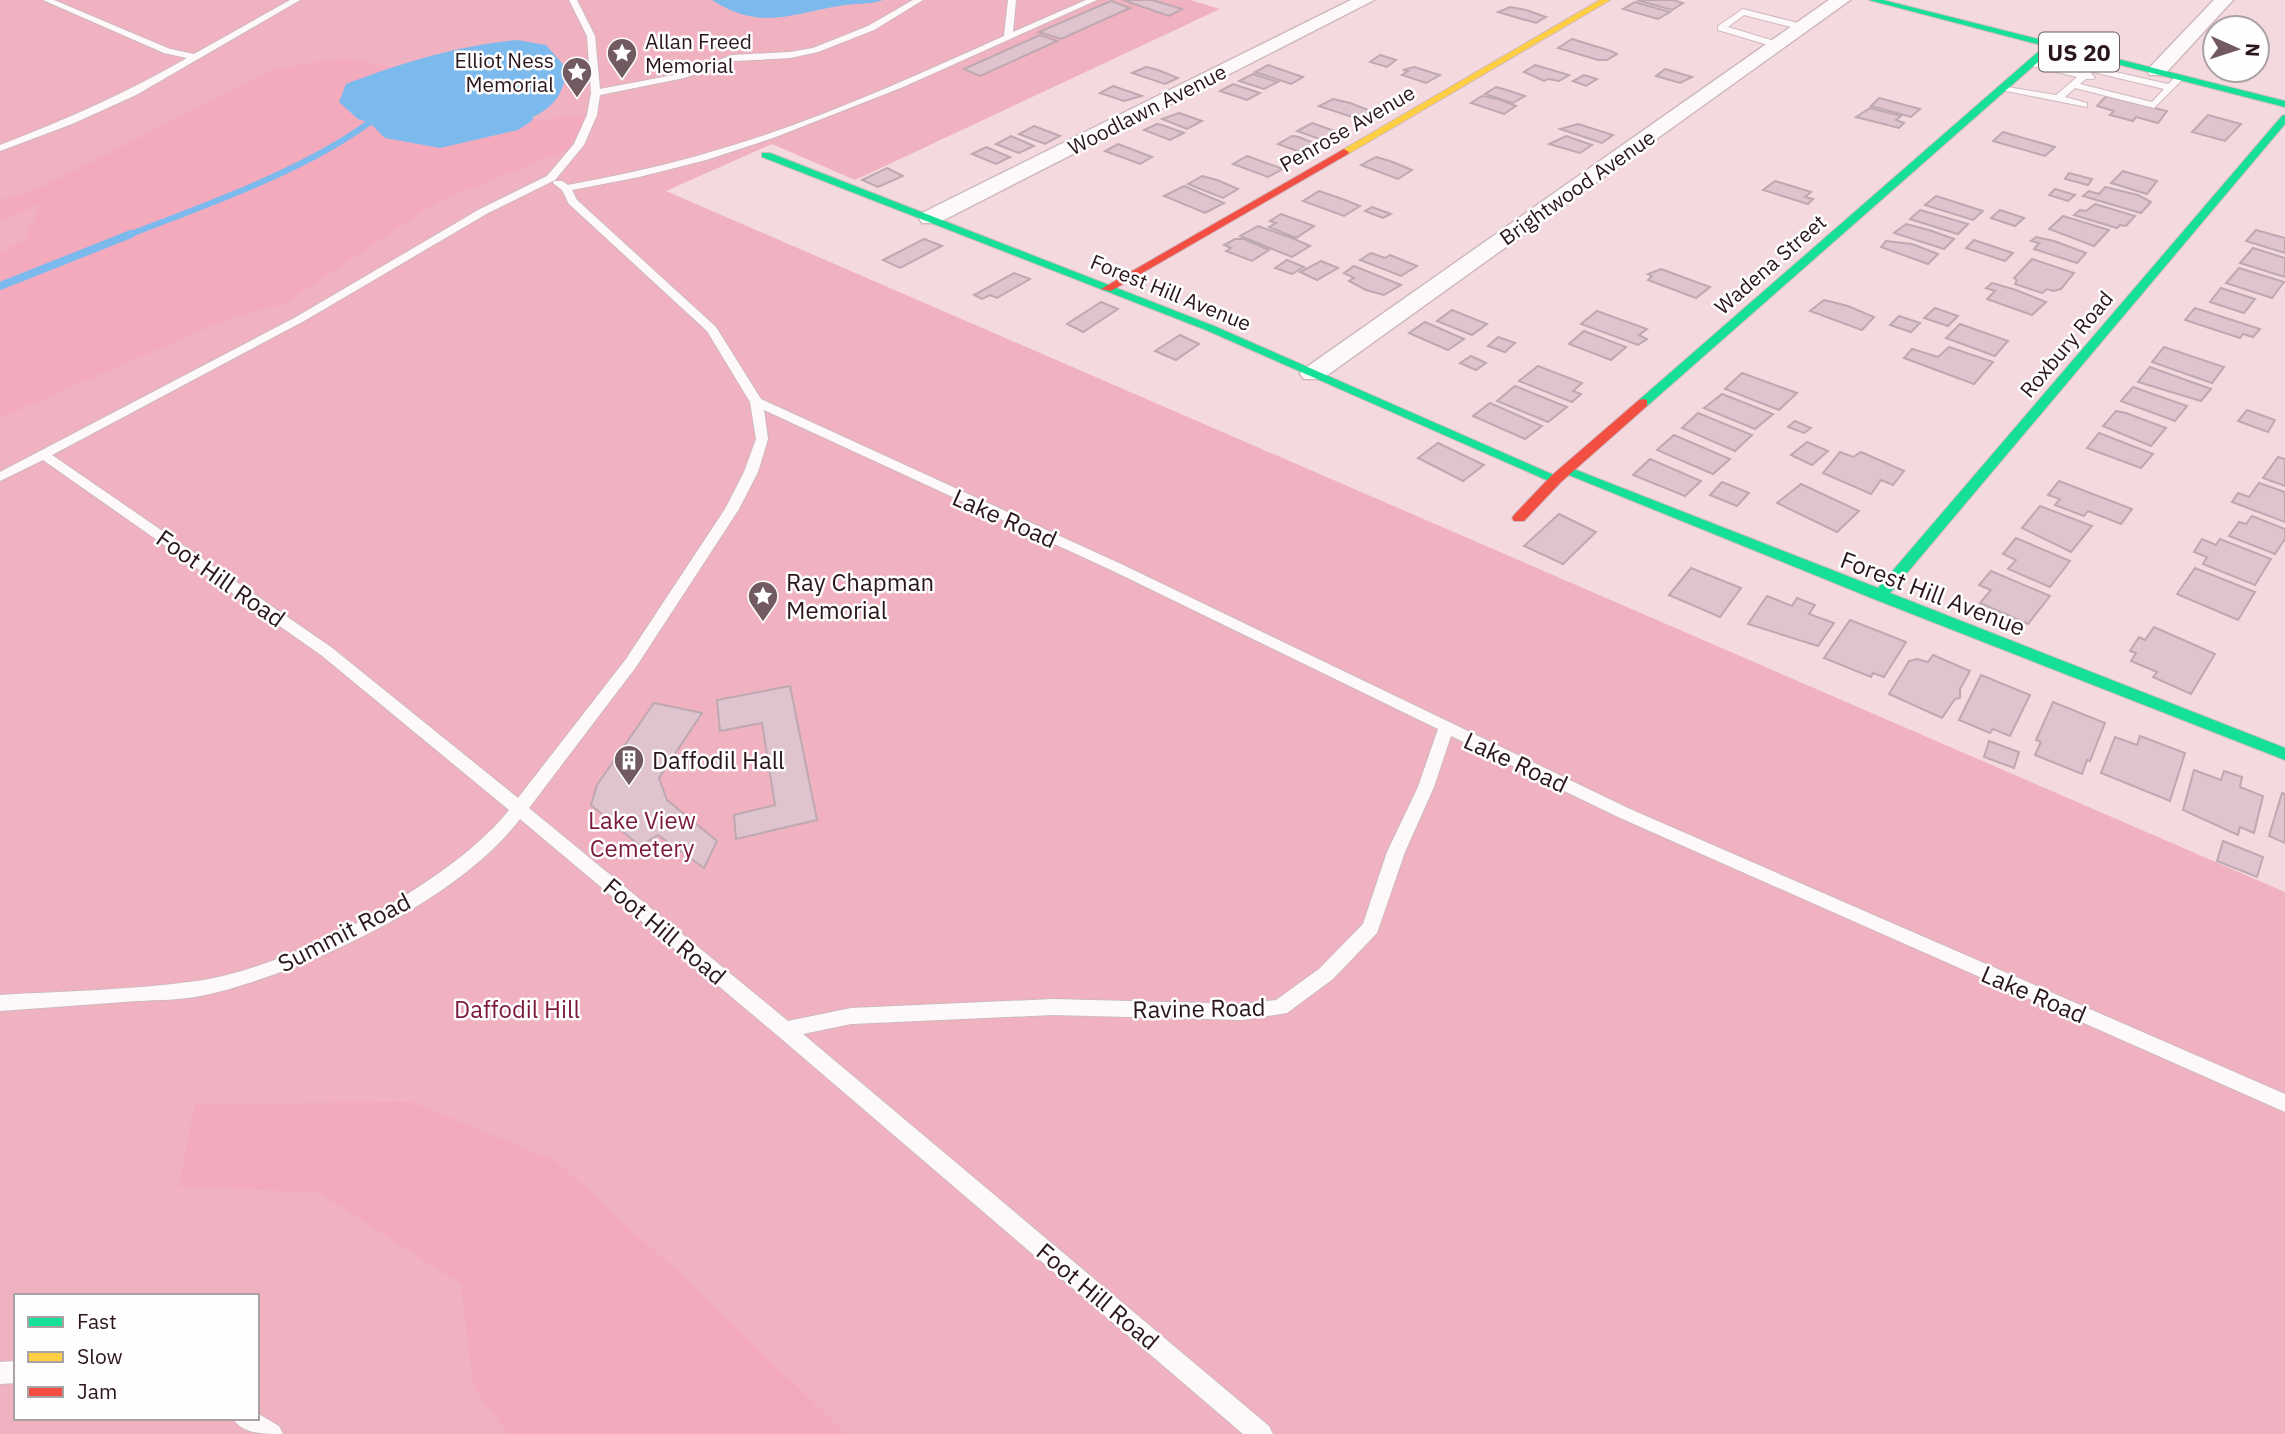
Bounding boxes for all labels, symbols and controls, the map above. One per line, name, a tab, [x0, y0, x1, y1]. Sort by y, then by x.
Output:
north arrow	[2201, 14, 2271, 84]
place label: Allan Freed Memorial	[645, 27, 752, 79]
road number: US 20	[2039, 32, 2119, 72]
place icon: Allan Freed Memorial	[605, 36, 639, 80]
text: N	[2241, 42, 2265, 57]
place label: Elliot Ness Memorial	[454, 46, 554, 98]
place icon: Elliot Ness Memorial	[560, 55, 594, 99]
street label: Woodlawn Avenue	[1063, 57, 1231, 161]
street label: Penrose Avenue	[1274, 78, 1420, 178]
street label: Brightwood Avenue	[1494, 123, 1660, 251]
street label: Wadena Street	[1708, 208, 1832, 320]
street label: Forest Hill Avenue	[1086, 247, 1256, 337]
street label: Roxbury Road	[2013, 285, 2119, 403]
street label: Lake Road	[948, 481, 1062, 555]
street label: Foot Hill Road	[150, 522, 292, 634]
street label: Forest Hill Avenue	[1836, 543, 2030, 643]
place label: Ray Chapman Memorial	[786, 566, 934, 626]
place icon: Ray Chapman Memorial	[746, 579, 780, 623]
street label: Lake Road	[1459, 724, 1573, 800]
building icon: Daffodil Hall	[612, 743, 646, 787]
place label: Daffodil Hall	[652, 744, 785, 776]
park label: Lake View Cemetery	[588, 804, 696, 864]
street label: Foot Hill Road	[597, 870, 733, 992]
street label: Summit Road	[272, 885, 416, 979]
street label: Lake Road	[1977, 958, 2091, 1030]
street label: Ravine Road	[1132, 991, 1266, 1025]
park label: Daffodil Hill	[454, 993, 580, 1025]
street label: Foot Hill Road	[1030, 1235, 1166, 1357]
legend	[14, 1294, 259, 1420]
text: Fast	[77, 1307, 117, 1335]
text: Slow	[77, 1342, 123, 1370]
text: Jam	[77, 1377, 117, 1405]

